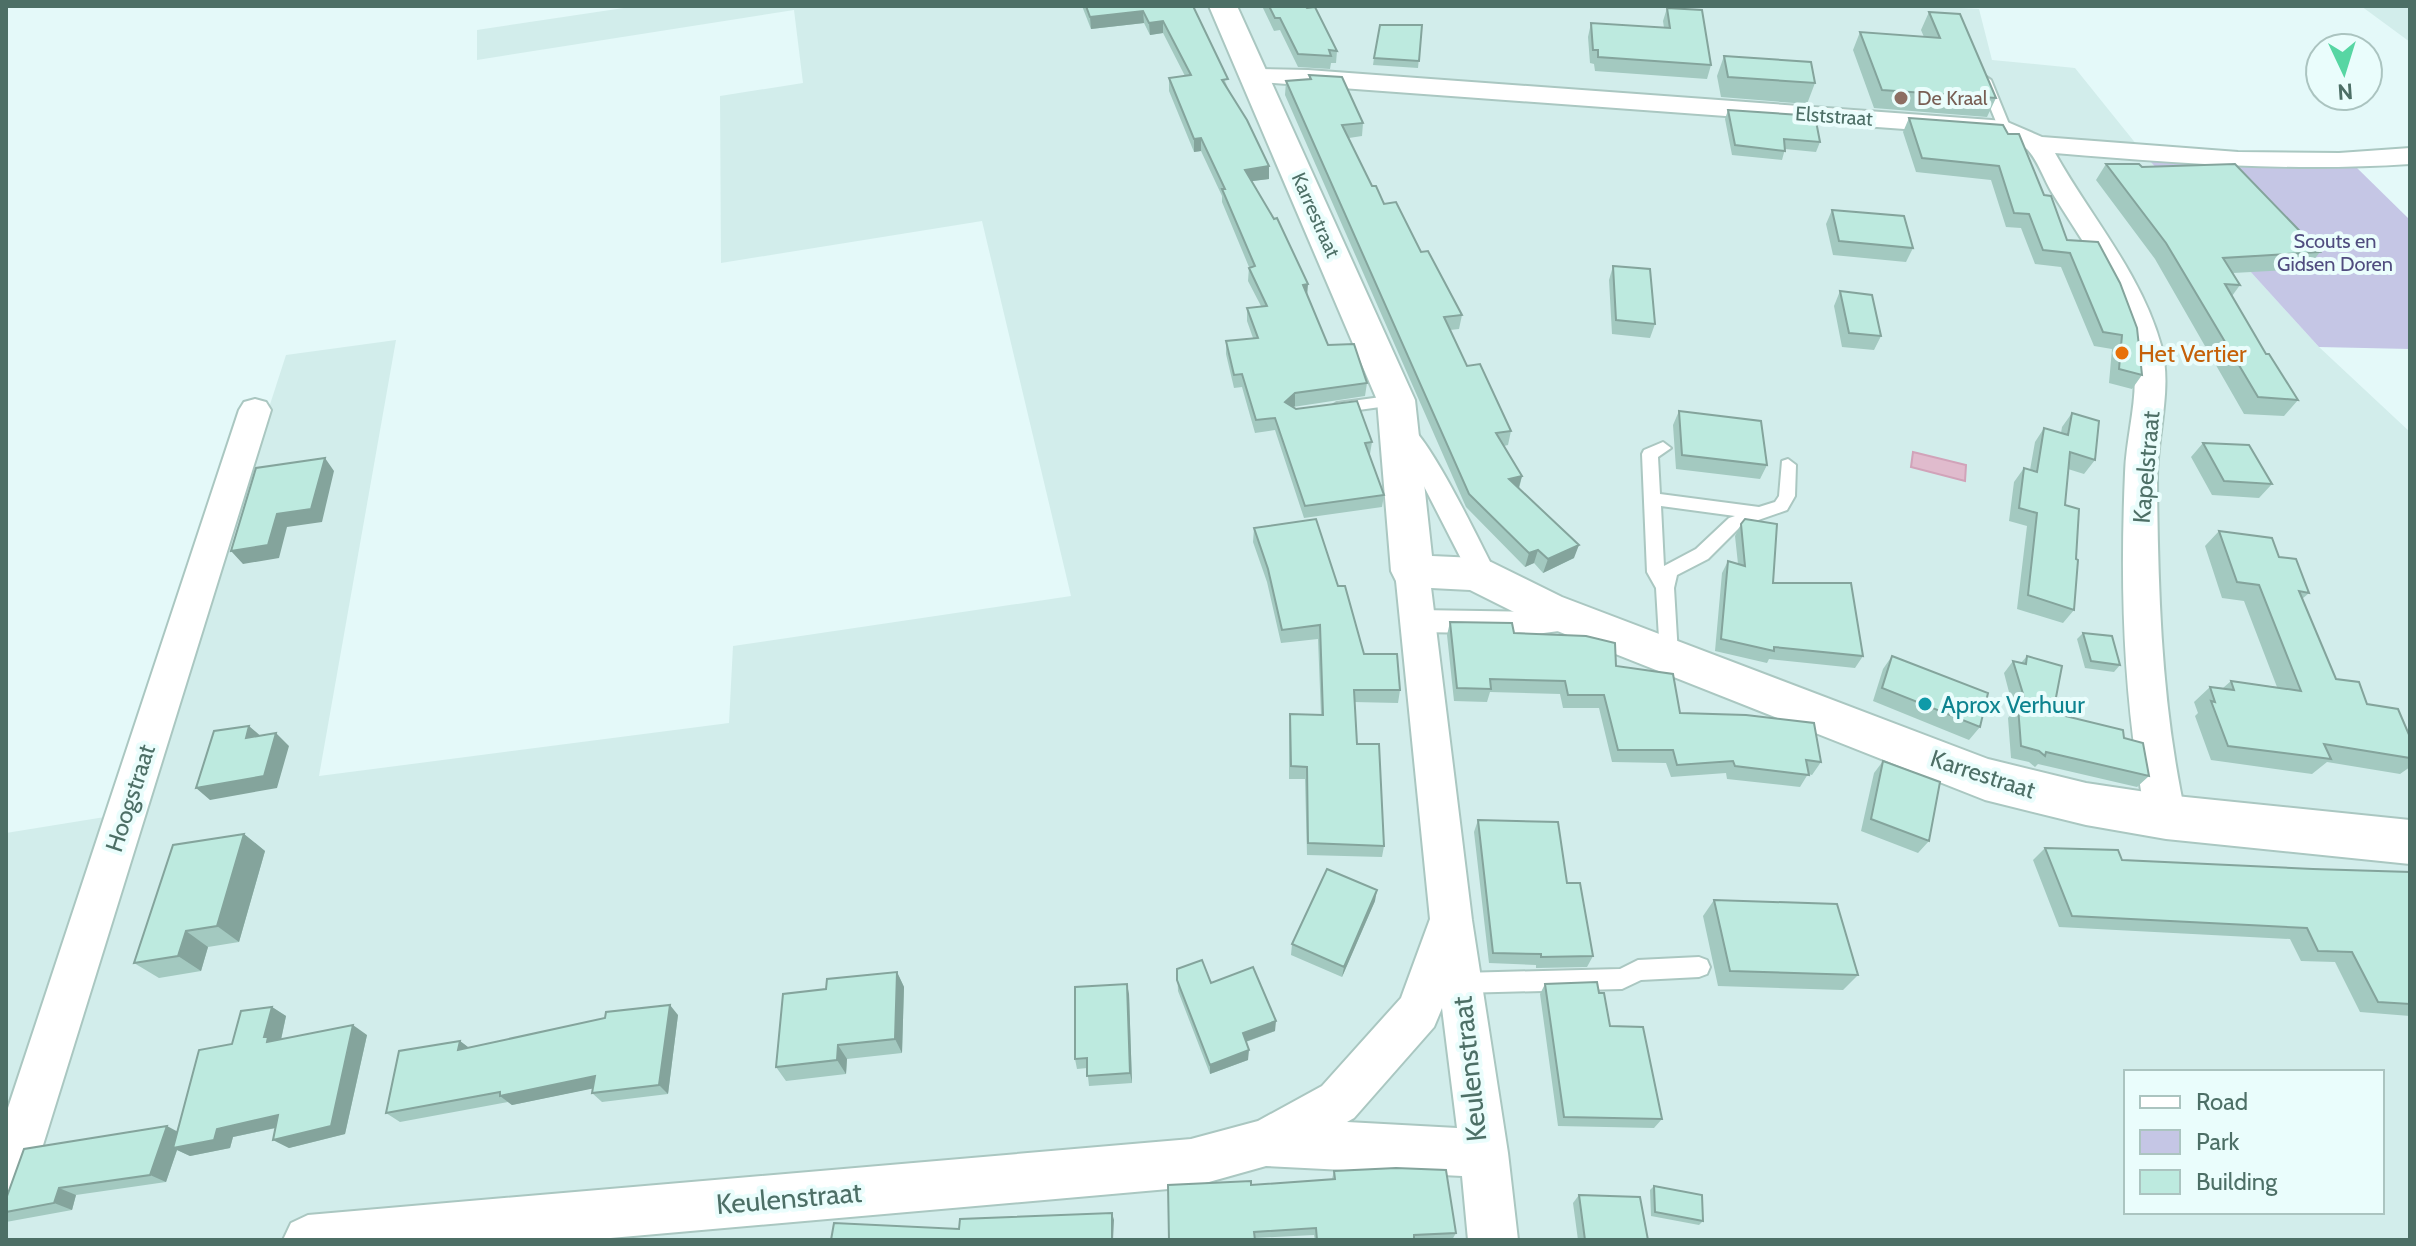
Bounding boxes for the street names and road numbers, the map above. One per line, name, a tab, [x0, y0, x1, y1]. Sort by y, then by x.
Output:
street label: Elststraat	[1794, 101, 1874, 131]
street label: Karrestraat	[1287, 169, 1345, 261]
street label: Kapelstraat	[2127, 410, 2165, 524]
street label: Hoogstraat	[99, 741, 161, 855]
street label: Karrestraat	[1927, 743, 2039, 805]
street label: Keulenstraat	[1444, 995, 1494, 1143]
street label: Keulenstraat	[715, 1175, 863, 1221]

